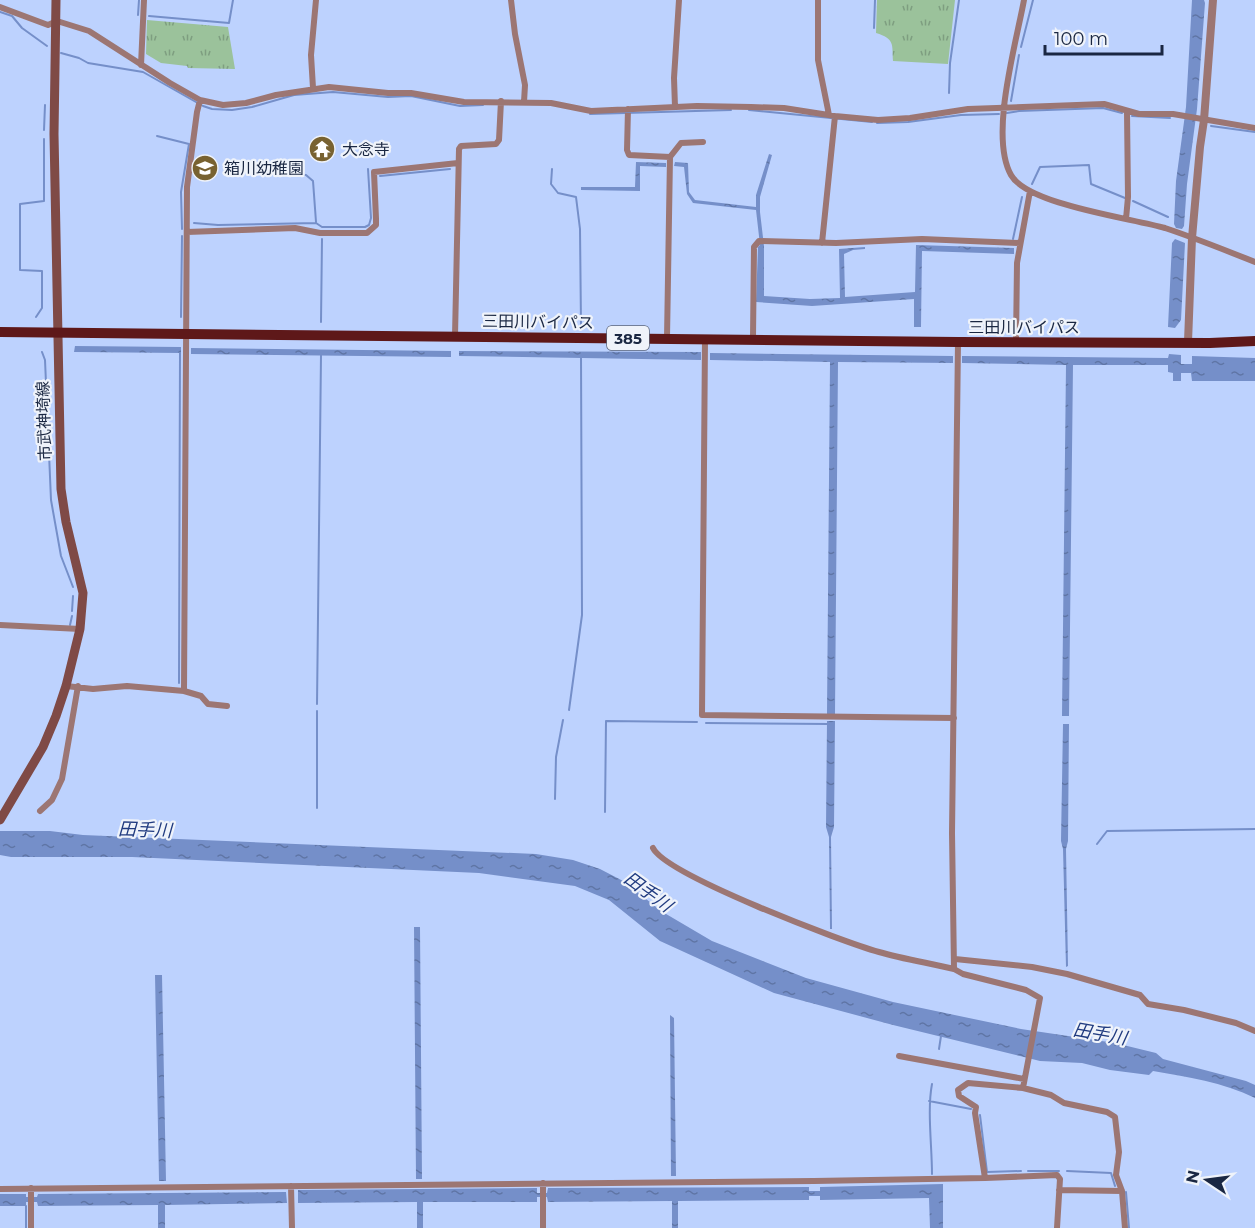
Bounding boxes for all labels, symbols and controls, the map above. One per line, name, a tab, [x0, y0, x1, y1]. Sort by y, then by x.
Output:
scale bar	[1045, 18, 1162, 56]
text: 100 m	[1054, 28, 1108, 50]
temple icon: 大念寺	[307, 134, 337, 164]
place label: 大念寺	[342, 140, 390, 159]
school or university icon: 箱川幼稚園	[190, 153, 220, 183]
place label: 箱川幼稚園	[224, 159, 304, 178]
street label: 三田川バイパス	[482, 312, 594, 332]
street label: 三田川バイパス	[968, 318, 1080, 337]
road number: 385	[607, 326, 649, 350]
street label: 市武神埼線	[33, 381, 55, 461]
water label: 田手川	[118, 818, 174, 842]
water label: 田手川	[620, 867, 678, 918]
water label: 田手川	[1072, 1018, 1130, 1050]
north arrow	[1177, 1150, 1237, 1210]
text: N	[1182, 1168, 1204, 1185]

